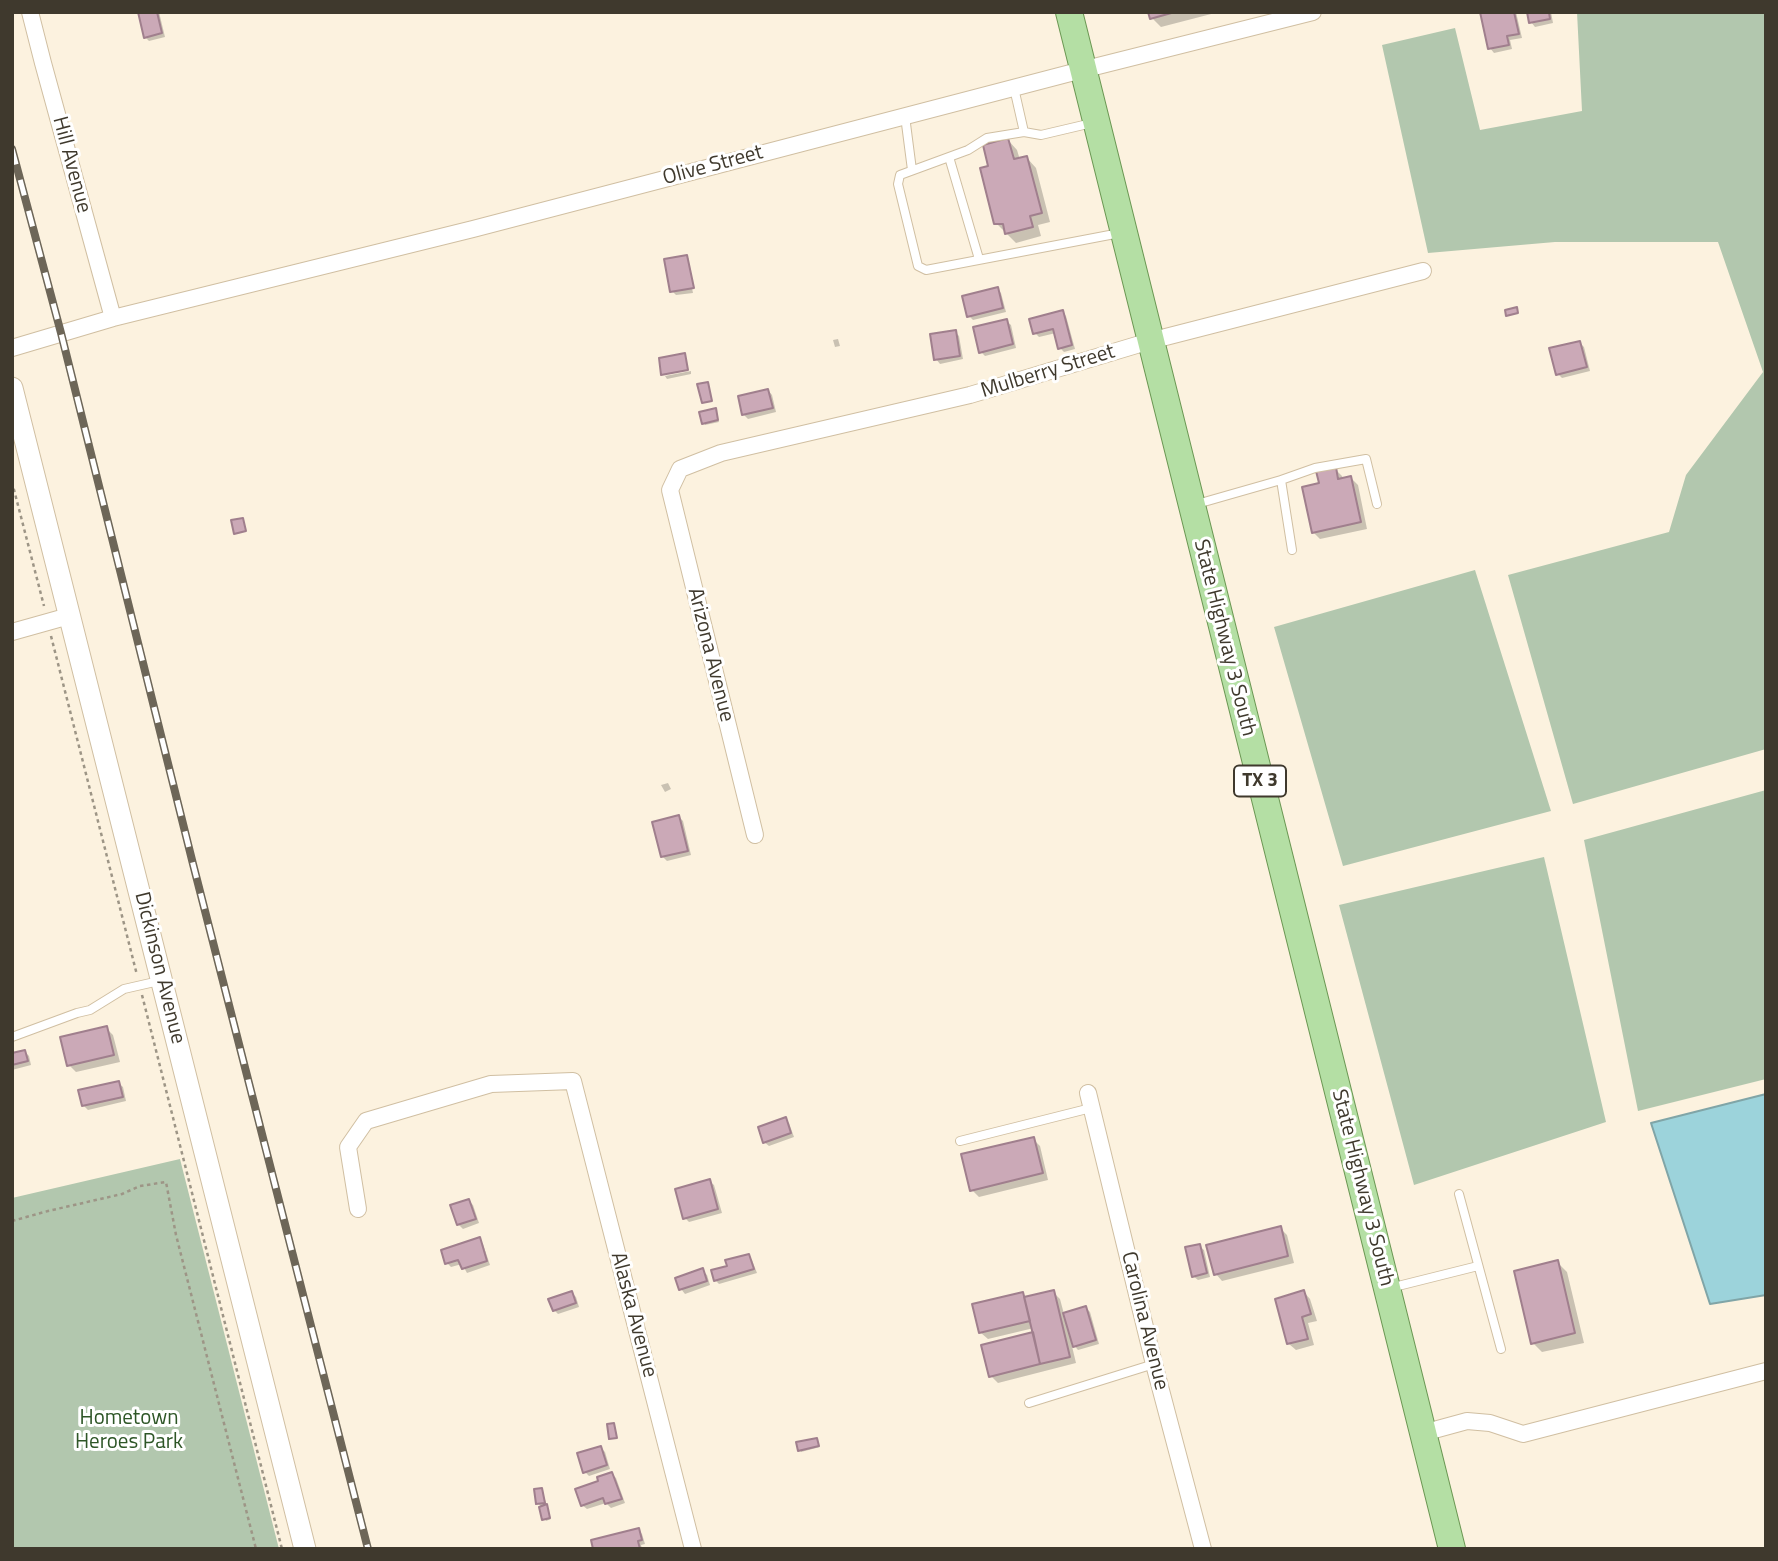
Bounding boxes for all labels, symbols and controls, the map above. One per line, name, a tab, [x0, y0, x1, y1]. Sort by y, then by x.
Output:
street label: Hill Avenue	[46, 114, 96, 216]
street label: Olive Street	[660, 141, 766, 191]
street label: Mulberry Street	[978, 340, 1118, 404]
street label: State Highway 3 South	[1187, 537, 1261, 739]
street label: Arizona Avenue	[681, 585, 739, 725]
road number: TX 3	[1234, 766, 1286, 796]
street label: Dickinson Avenue	[128, 889, 190, 1047]
street label: State Highway 3 South	[1325, 1087, 1399, 1289]
street label: Carolina Avenue	[1115, 1249, 1173, 1393]
street label: Alaska Avenue	[604, 1250, 662, 1380]
park label: Hometown Heroes Park	[75, 1406, 183, 1456]

